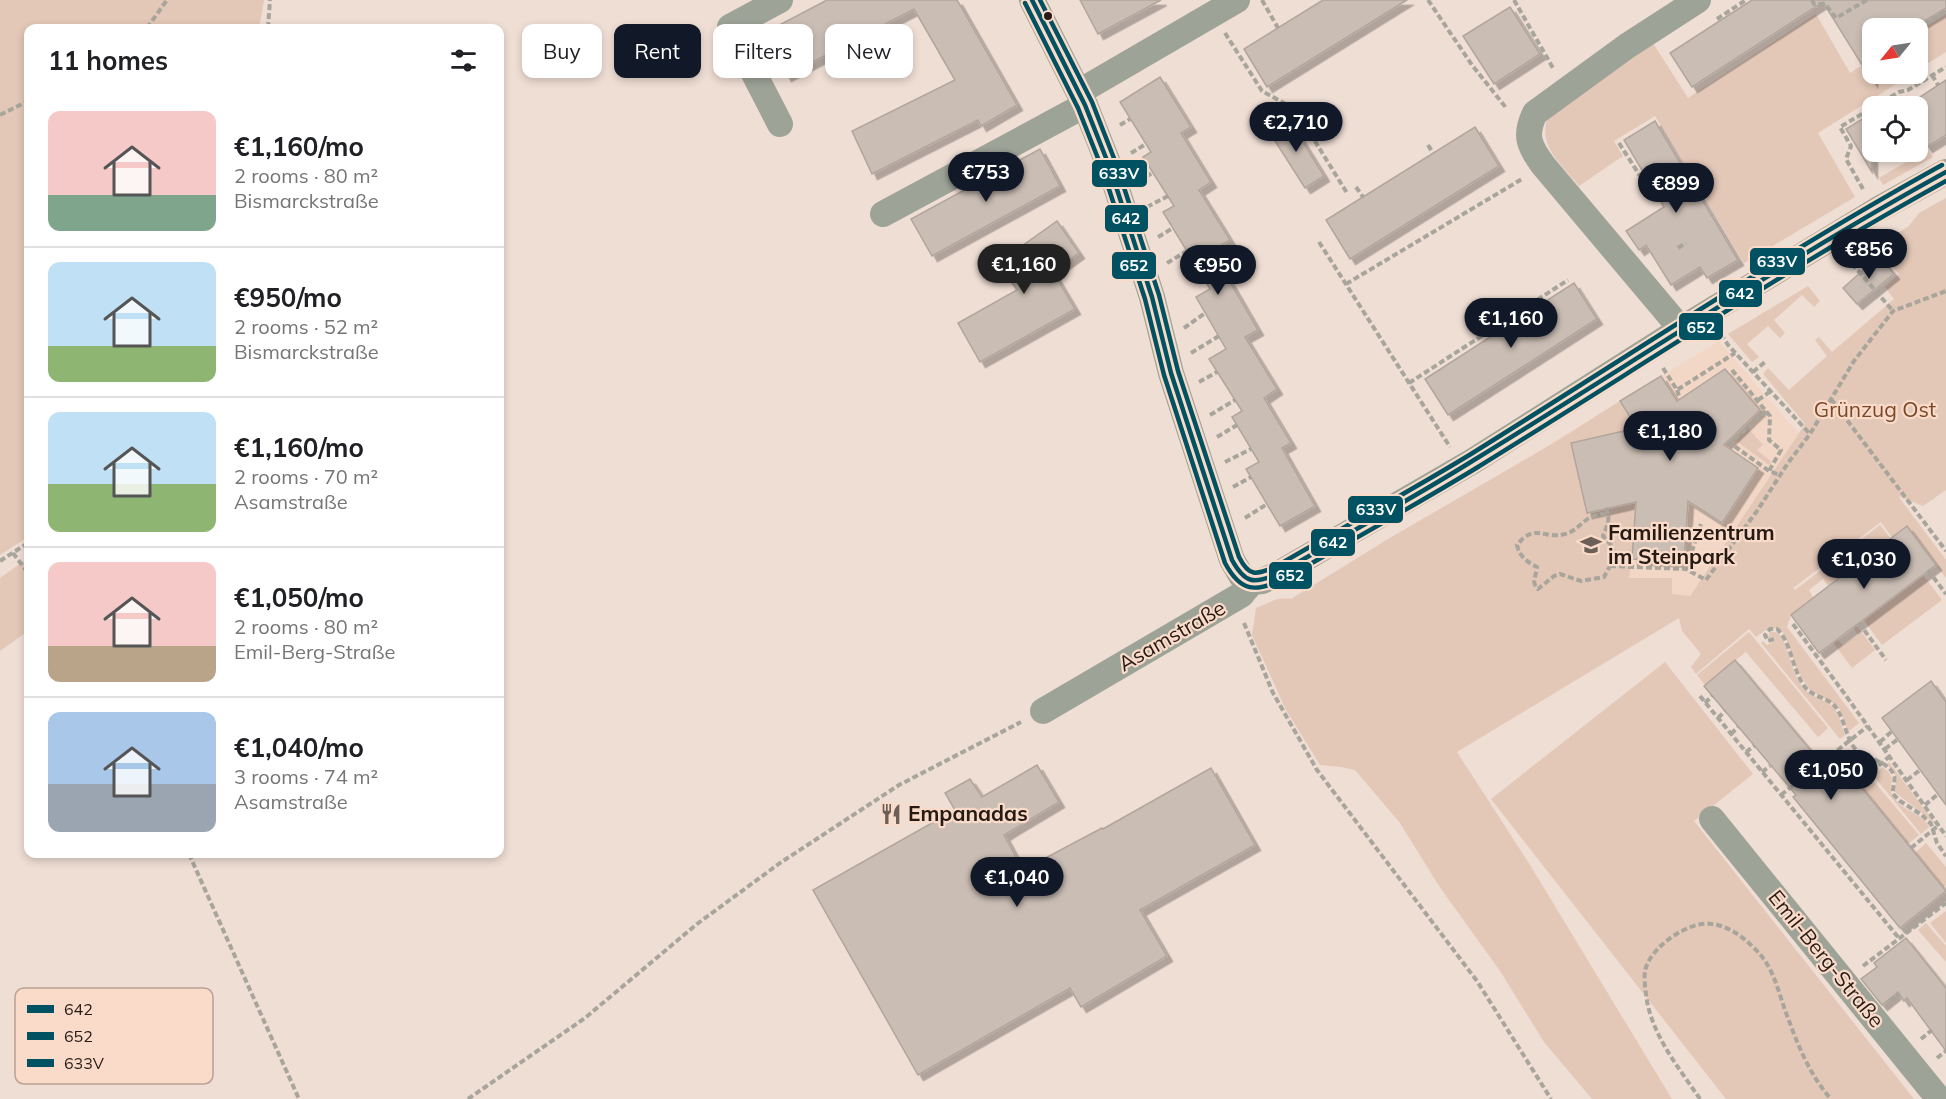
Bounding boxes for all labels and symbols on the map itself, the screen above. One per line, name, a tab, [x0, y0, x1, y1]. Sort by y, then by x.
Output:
unlabelled marker	[1042, 10, 1054, 22]
north arrow	[1862, 18, 1928, 84]
pin: €2,710	[1247, 102, 1345, 153]
pin: €753	[950, 152, 1022, 203]
line badge: 633V	[1091, 159, 1148, 188]
text: 633V	[1099, 163, 1140, 183]
pin: €899	[1640, 163, 1712, 214]
line badge: 642	[1104, 204, 1149, 233]
text: 642	[1112, 208, 1140, 228]
pin: €856	[1833, 229, 1905, 280]
pin: €1,160	[975, 244, 1073, 295]
pin: €950	[1182, 245, 1254, 296]
line badge: 633V	[1749, 247, 1806, 276]
line badge: 652	[1111, 251, 1157, 280]
text: 633V	[1757, 251, 1798, 271]
text: 652	[1120, 255, 1148, 275]
line badge: 642	[1718, 279, 1763, 308]
text: 642	[1726, 283, 1754, 303]
pin: €1,160	[1462, 298, 1560, 349]
line badge: 652	[1678, 312, 1724, 341]
text: 652	[1687, 317, 1715, 337]
park label: Grünzug Ost	[1814, 396, 1936, 422]
pin: €1,180	[1621, 411, 1719, 462]
line badge: 633V	[1347, 495, 1404, 524]
text: 633V	[1356, 499, 1397, 519]
place label: Familienzentrum im Steinpark	[1608, 519, 1775, 569]
line badge: 642	[1310, 528, 1356, 557]
text: 642	[1319, 532, 1347, 552]
school or university icon: Familienzentrum im Steinpark	[1579, 533, 1603, 557]
pin: €1,030	[1815, 539, 1913, 590]
line badge: 652	[1268, 561, 1313, 590]
text: 652	[1276, 565, 1304, 585]
street label: Asamstraße	[1113, 594, 1230, 676]
pin: €1,050	[1782, 750, 1880, 801]
place label: Empanadas	[908, 800, 1028, 826]
restaurant icon: Empanadas	[879, 802, 903, 826]
pin: €1,040	[968, 857, 1066, 908]
street label: Emil-Berg-Straße	[1763, 884, 1890, 1032]
legend	[15, 988, 213, 1084]
text: 642	[64, 999, 93, 1019]
text: 652	[64, 1026, 93, 1046]
text: 633V	[64, 1053, 105, 1073]

